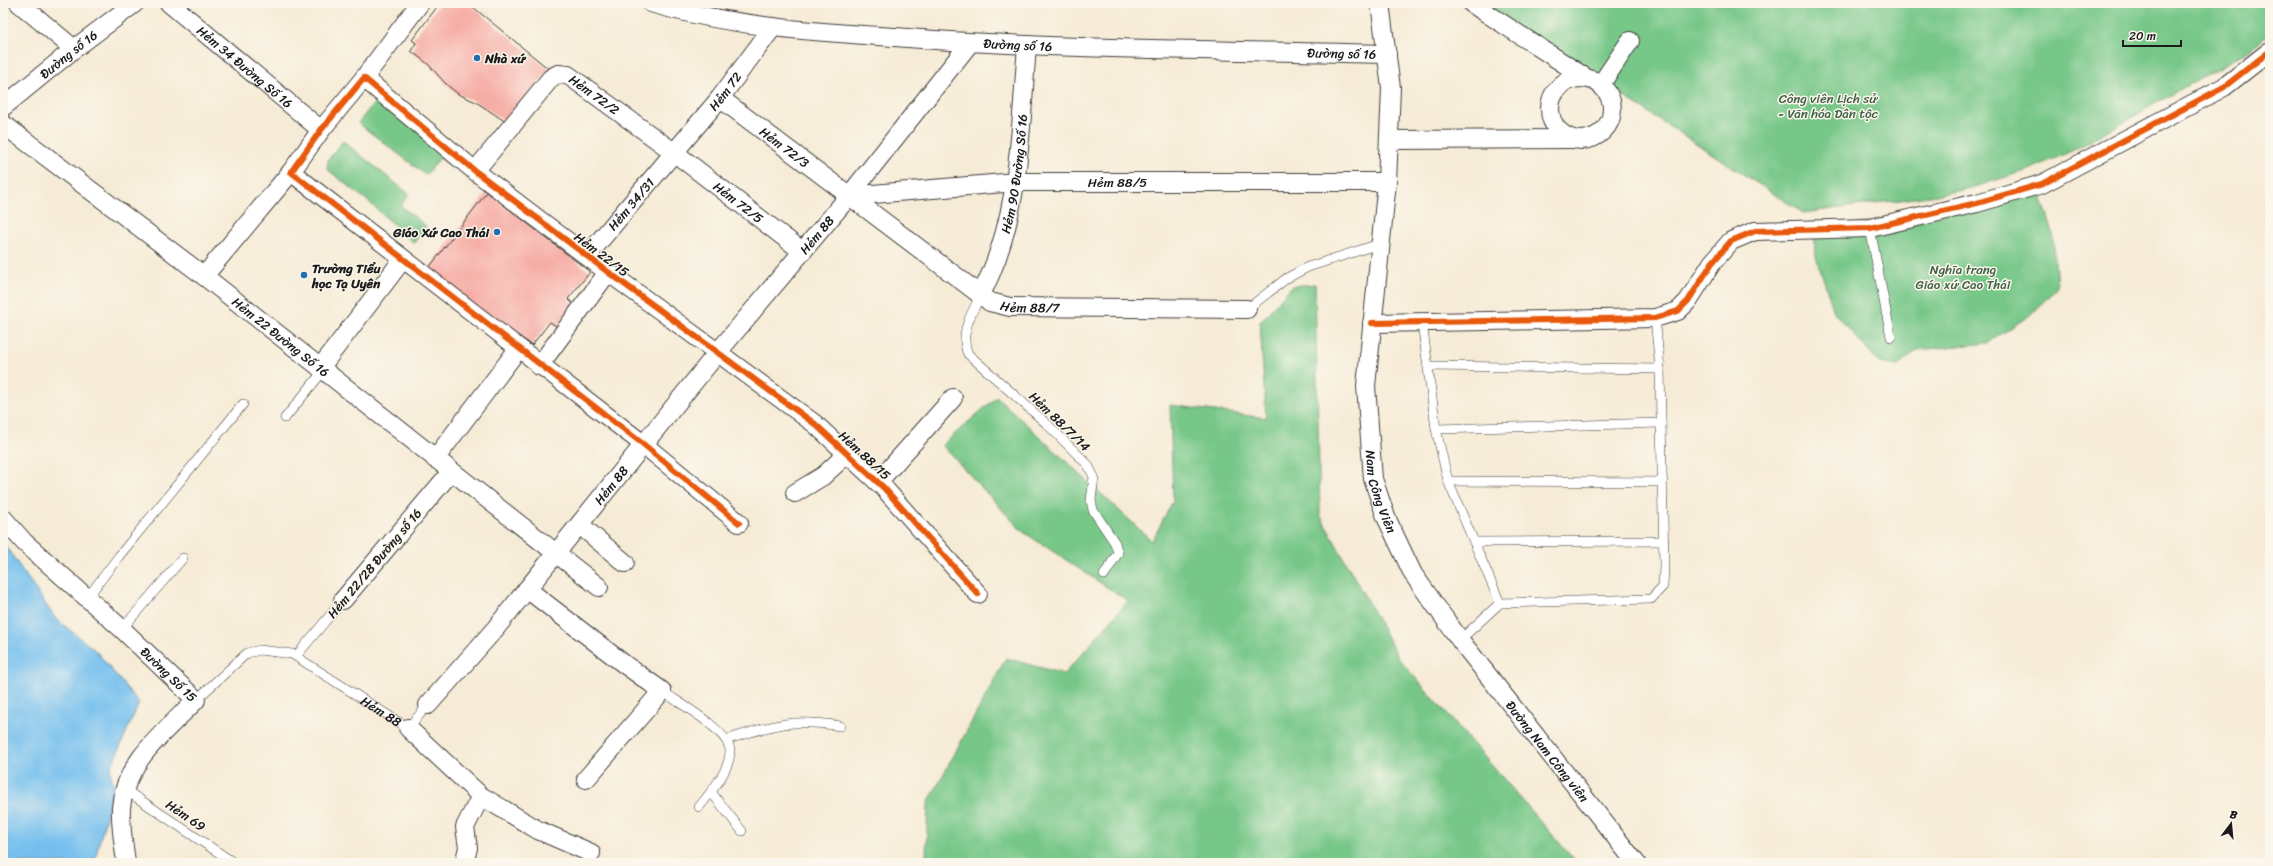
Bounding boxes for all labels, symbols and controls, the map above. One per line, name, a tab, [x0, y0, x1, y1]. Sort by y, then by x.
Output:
street label: Hẻm 34 Đường Số 16	[191, 20, 298, 114]
scale bar	[2123, 22, 2181, 48]
street label: Đường số 16	[34, 24, 103, 85]
text: 20 m	[2129, 25, 2156, 47]
street label: Đường số 16	[983, 32, 1053, 58]
street label: Đường số 16	[1307, 41, 1376, 66]
place label: Nhà xứ	[484, 47, 527, 70]
marker: Nhà xứ	[472, 53, 482, 63]
street label: Hẻm 72	[703, 67, 748, 116]
street label: Hẻm 72/2	[564, 68, 625, 121]
park label: Công viên Lịch sử - Văn hóa Dân tộc	[1778, 87, 1878, 125]
street label: Hẻm 90 Đường Số 16	[994, 113, 1034, 236]
street label: Hẻm 72/3	[754, 121, 814, 174]
street label: Hẻm 88/5	[1088, 171, 1147, 194]
street label: Hẻm 34/31	[602, 172, 661, 236]
street label: Hẻm 72/5	[708, 175, 769, 230]
street label: Hẻm 88	[794, 210, 840, 260]
place label: Giáo Xứ Cao Thái	[392, 221, 490, 244]
street label: Hẻm 22/15	[569, 226, 634, 283]
marker: Giáo Xứ Cao Thái	[492, 227, 502, 237]
place label: Trường Tiểu học Tạ Uyên	[311, 257, 382, 295]
park label: Nghĩa trang Giáo xứ Cao Thái	[1916, 258, 2011, 296]
marker: Trường Tiểu học Tạ Uyên	[299, 270, 309, 280]
street label: Hẻm 22 Đường Số 16	[227, 291, 335, 383]
street label: Hẻm 88/7	[998, 294, 1061, 319]
street label: Hẻm 88/7/14	[1023, 386, 1096, 457]
street label: Hẻm 88/15	[833, 425, 896, 486]
street label: Nam Công Viên	[1359, 449, 1403, 537]
street label: Hẻm 88	[588, 461, 634, 510]
street label: Hẻm 22/28 Đường số 16	[321, 503, 428, 624]
street label: Đường Số 15	[135, 641, 203, 708]
street label: Hẻm 88	[356, 690, 406, 733]
street label: Đường Nam Công viên	[1500, 695, 1595, 807]
street label: Hẻm 69	[161, 793, 211, 837]
north arrow	[2211, 804, 2251, 844]
text: B	[2228, 805, 2240, 825]

